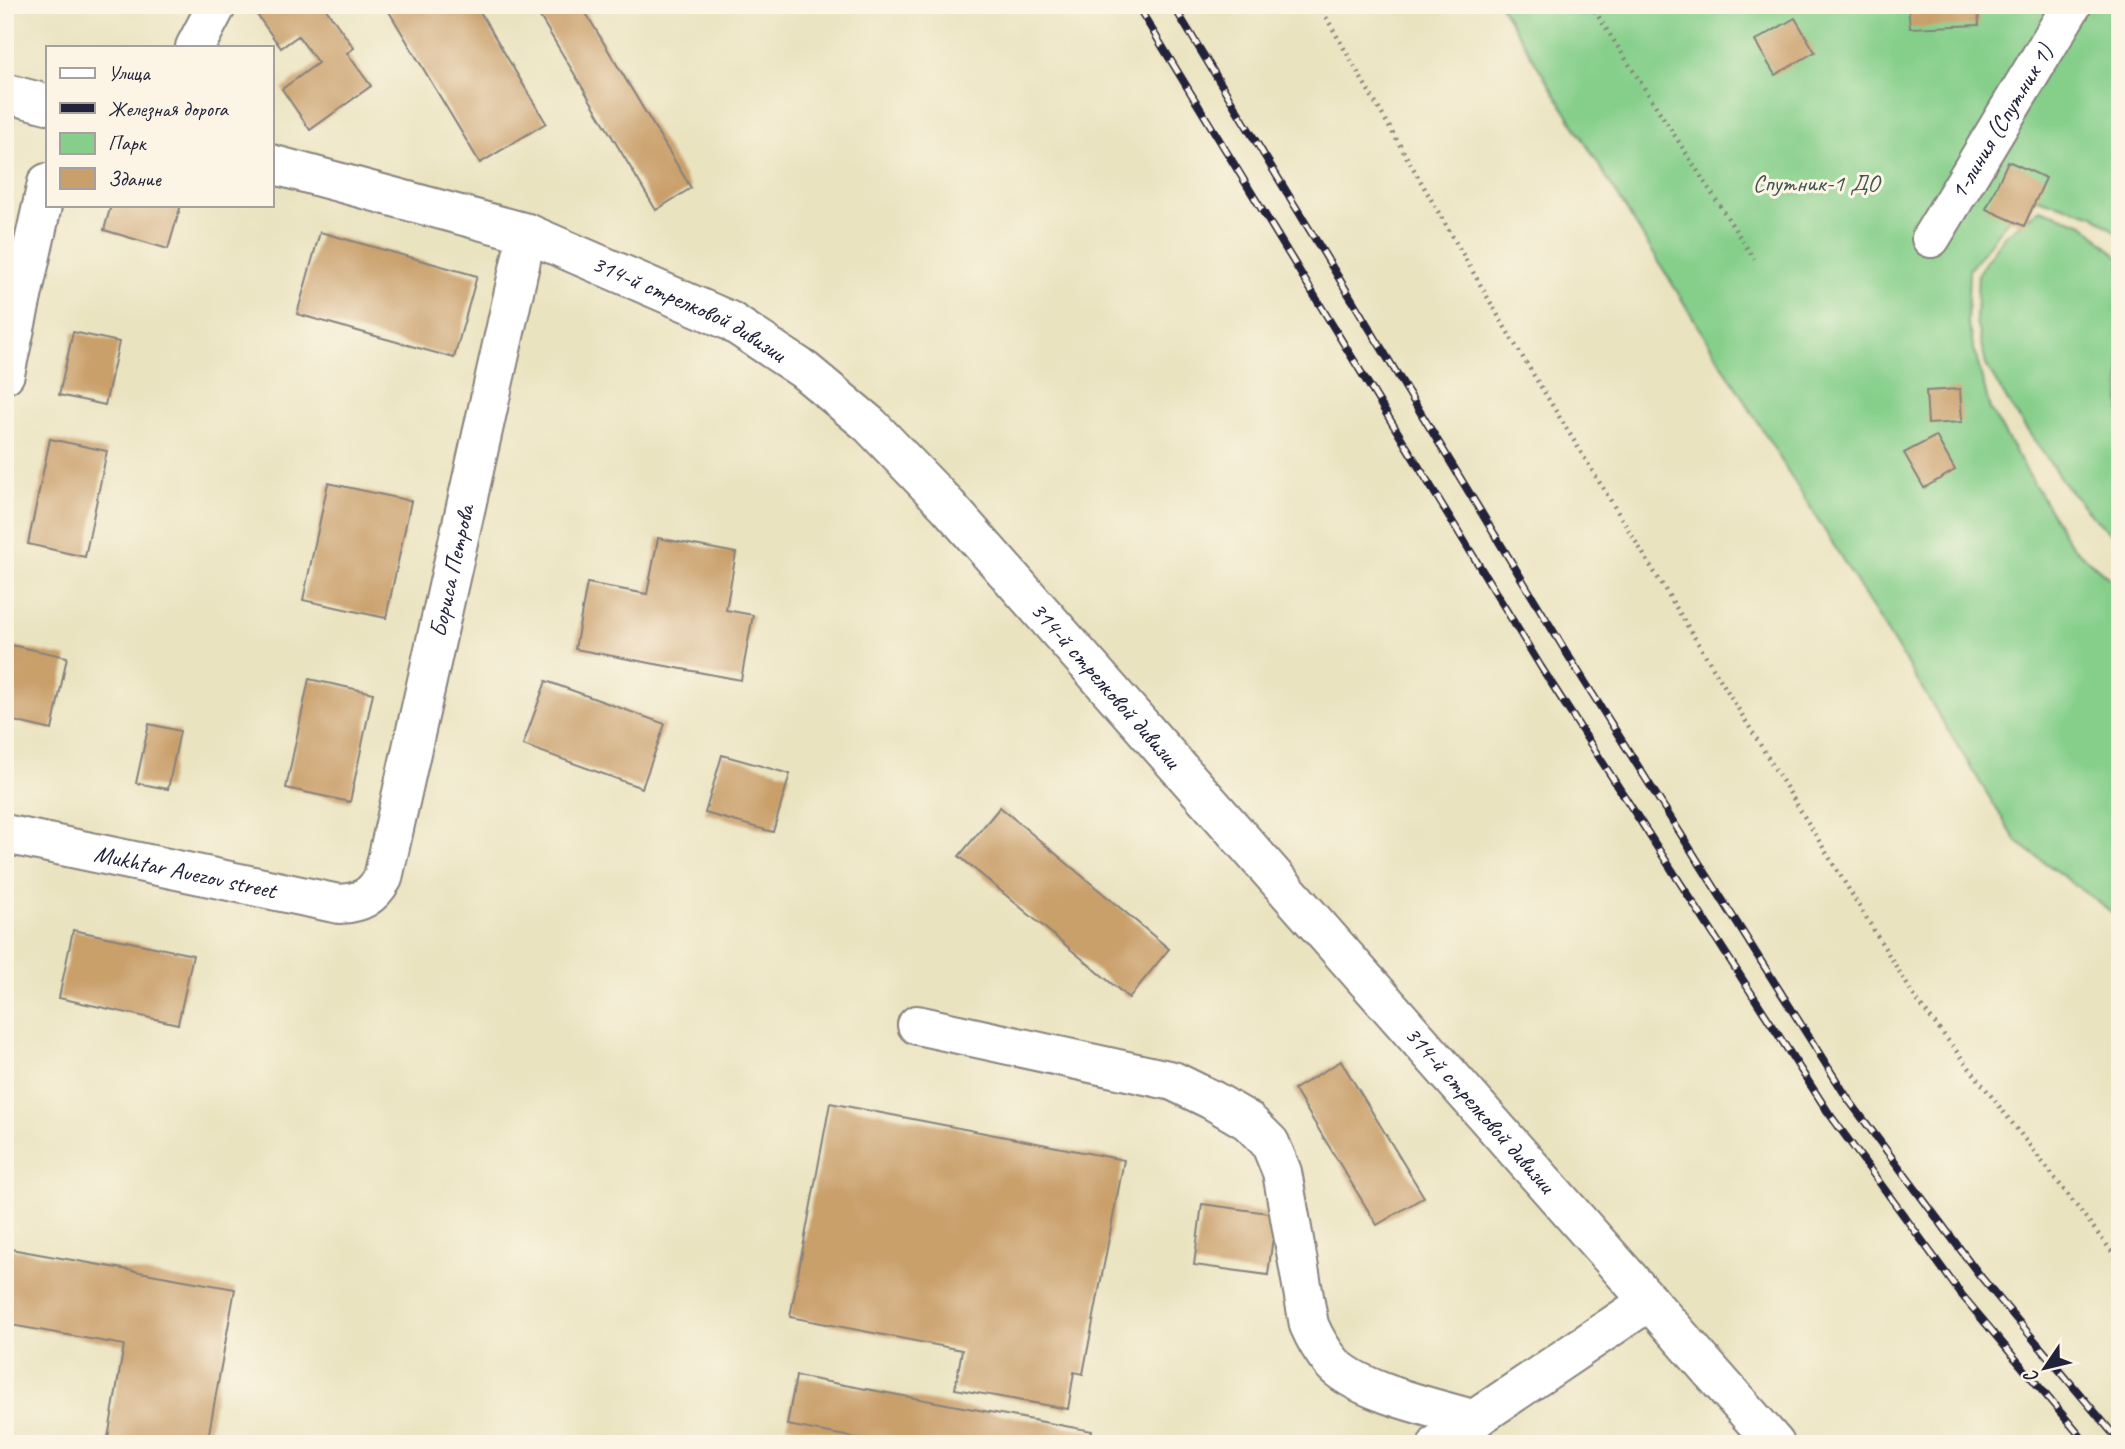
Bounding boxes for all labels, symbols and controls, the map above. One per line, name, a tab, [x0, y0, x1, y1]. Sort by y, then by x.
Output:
street label: 1-линия (Спутник 1)	[1943, 38, 2060, 204]
legend	[46, 46, 273, 206]
text: Улица	[108, 60, 151, 86]
text: Железная дорога	[108, 96, 229, 122]
text: Парк	[108, 130, 148, 156]
text: Здание	[108, 166, 162, 192]
park label: Спутник-1 ДО	[1753, 168, 1882, 198]
street label: 314-й стрелковой дивизии	[588, 248, 793, 370]
street label: Бориса Петрова	[422, 500, 481, 640]
street label: 314-й стрелковой дивизии	[1024, 595, 1189, 776]
street label: Mukhtar Auezov street	[92, 838, 281, 906]
street label: 314-й стрелковой дивизии	[1399, 1020, 1563, 1201]
north arrow	[2010, 1334, 2080, 1404]
text: С	[2018, 1364, 2044, 1388]

